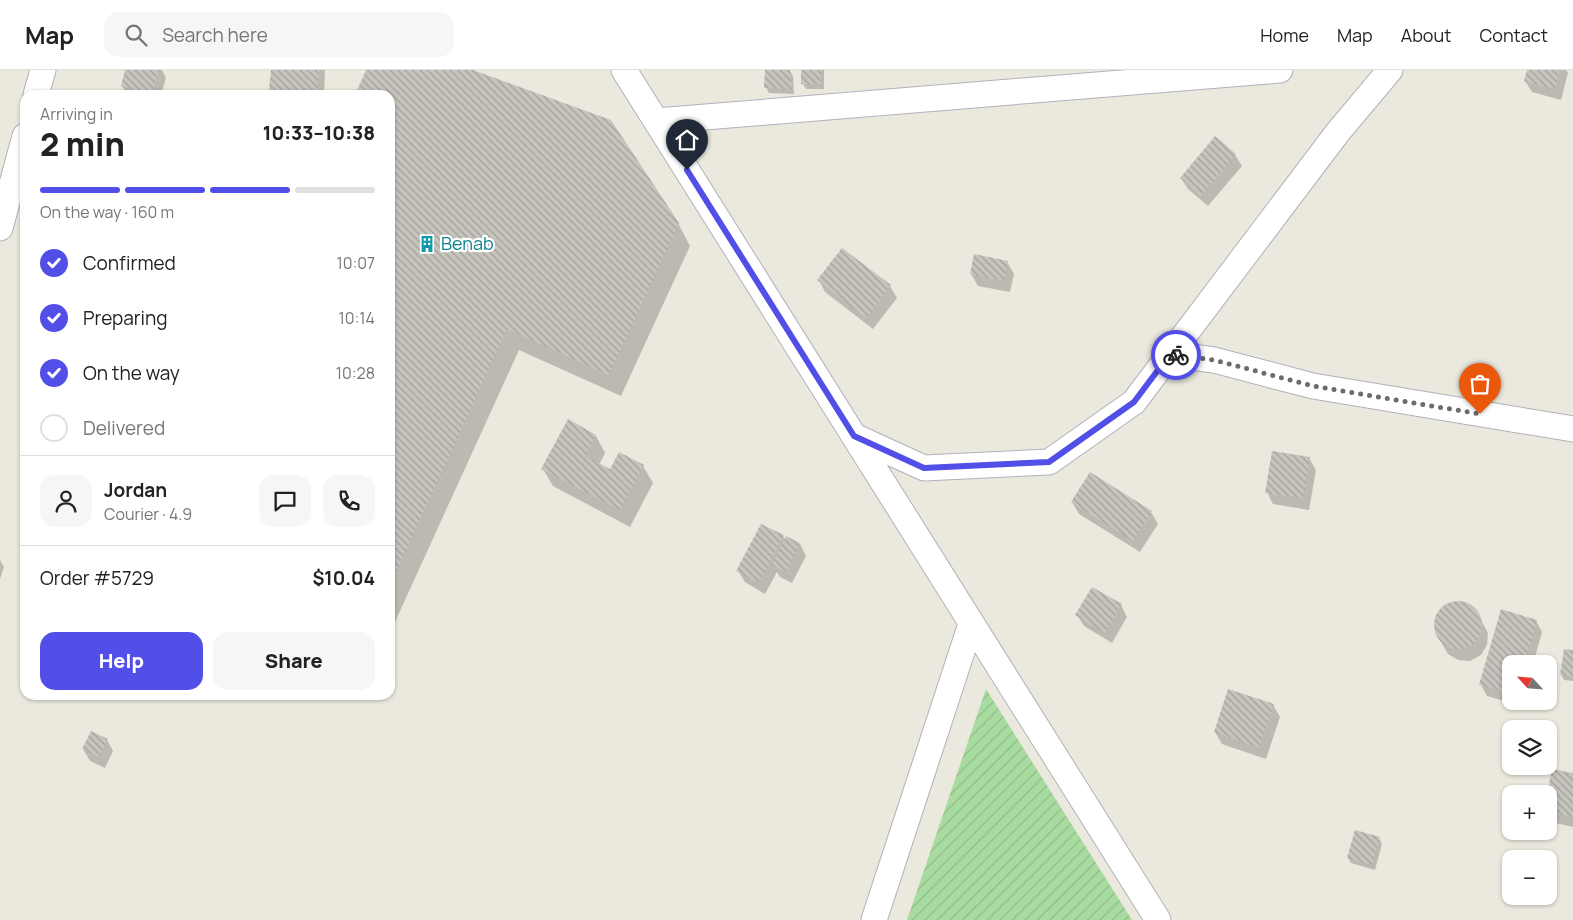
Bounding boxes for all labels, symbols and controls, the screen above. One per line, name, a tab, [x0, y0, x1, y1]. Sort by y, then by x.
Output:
search box	[104, 12, 454, 57]
text: Map	[25, 18, 74, 51]
icon: search	[122, 21, 150, 49]
text: Search here	[162, 22, 268, 48]
text: Home	[1260, 23, 1309, 47]
text: Map	[1337, 23, 1373, 47]
text: About	[1401, 23, 1451, 47]
text: Contact	[1479, 23, 1548, 47]
text: Arriving in	[40, 103, 113, 125]
pin	[666, 119, 708, 170]
text: 10:33–10:38	[263, 120, 375, 146]
text: 2 min	[40, 122, 125, 166]
icon: home	[673, 126, 701, 154]
text: On the way · 160 m	[40, 201, 174, 223]
place label: Benab	[441, 231, 494, 255]
building icon: Benab	[417, 234, 437, 254]
icon: check	[40, 249, 68, 277]
text: Confirmed	[83, 250, 176, 276]
text: 10:07	[336, 252, 375, 274]
icon: check	[40, 304, 68, 332]
text: Preparing	[83, 305, 168, 331]
text: 10:14	[339, 307, 375, 329]
courier	[1151, 330, 1201, 380]
icon: bike	[1162, 341, 1190, 369]
icon: check	[40, 359, 68, 387]
text: On the way	[83, 360, 180, 386]
text: 10:28	[336, 362, 375, 384]
pin	[1459, 363, 1501, 414]
icon: bag	[1466, 370, 1494, 398]
text: Delivered	[83, 415, 165, 441]
button: person	[40, 475, 92, 527]
button: chat	[259, 475, 311, 527]
button: phone	[323, 475, 375, 527]
text: Jordan	[104, 477, 167, 503]
text: Courier · 4.9	[104, 503, 192, 525]
text: Order #5729	[40, 565, 154, 591]
text: $10.04	[312, 565, 375, 591]
button: Help	[40, 632, 203, 690]
button: Share	[213, 632, 375, 690]
north arrow	[1502, 655, 1558, 710]
map controls	[1502, 655, 1557, 905]
button: layers	[1502, 720, 1557, 775]
button: +	[1502, 785, 1557, 840]
button: −	[1502, 850, 1557, 905]

